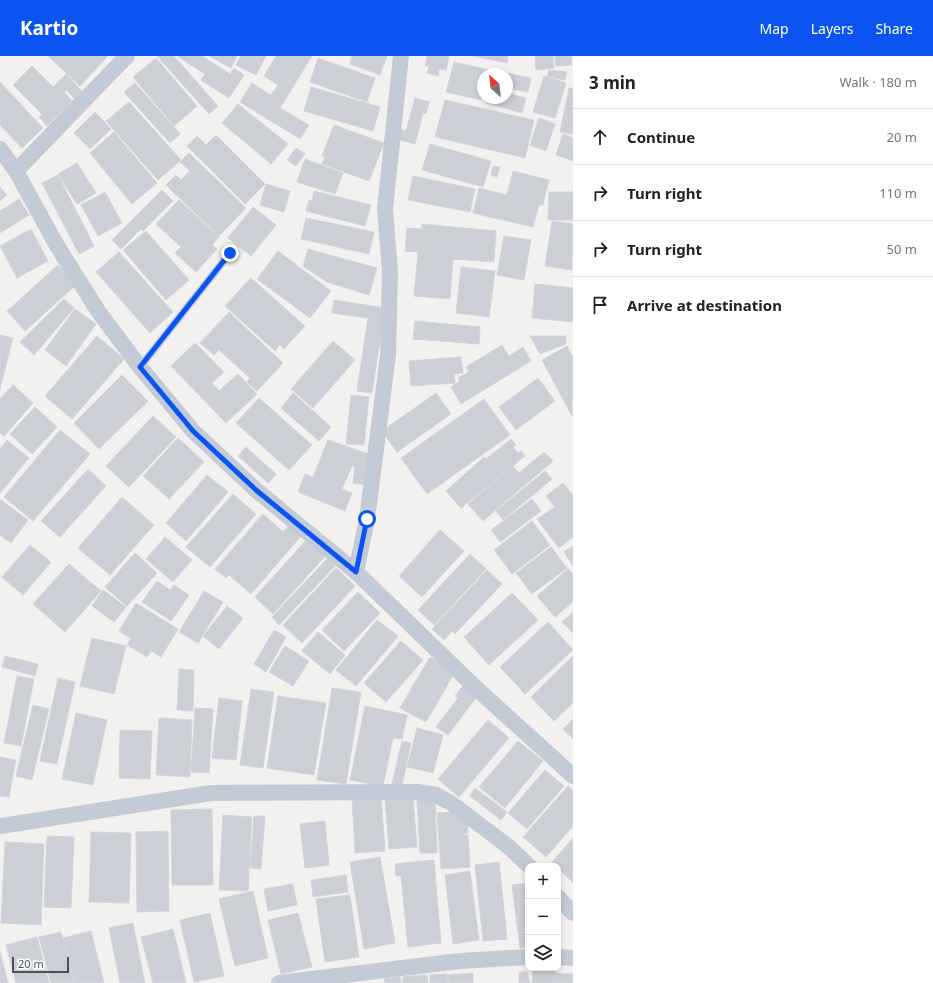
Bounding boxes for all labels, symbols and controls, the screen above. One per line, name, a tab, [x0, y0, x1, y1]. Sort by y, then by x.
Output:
text: Kartio	[20, 15, 78, 41]
text: Map	[760, 19, 789, 38]
text: Layers	[811, 19, 853, 38]
text: Share	[875, 19, 913, 38]
north arrow	[477, 68, 513, 104]
text: 3 min	[589, 71, 636, 94]
text: Walk · 180 m	[839, 73, 917, 91]
icon: ahead	[589, 126, 611, 148]
text: Continue	[627, 127, 695, 147]
text: 20 m	[887, 128, 917, 146]
icon: right	[589, 182, 611, 204]
text: Turn right	[627, 183, 702, 203]
text: 110 m	[879, 184, 917, 202]
icon: right	[589, 238, 611, 260]
text: Turn right	[627, 239, 702, 259]
text: 50 m	[887, 240, 917, 258]
route end	[221, 244, 239, 262]
icon: arrive	[589, 294, 611, 316]
text: Arrive at destination	[627, 295, 782, 315]
route start	[358, 510, 376, 528]
map controls	[525, 863, 561, 971]
button: +	[525, 863, 561, 899]
button: −	[525, 899, 561, 935]
button: layers	[525, 935, 561, 971]
scale bar	[12, 955, 69, 974]
text: 20 m	[18, 956, 44, 971]

